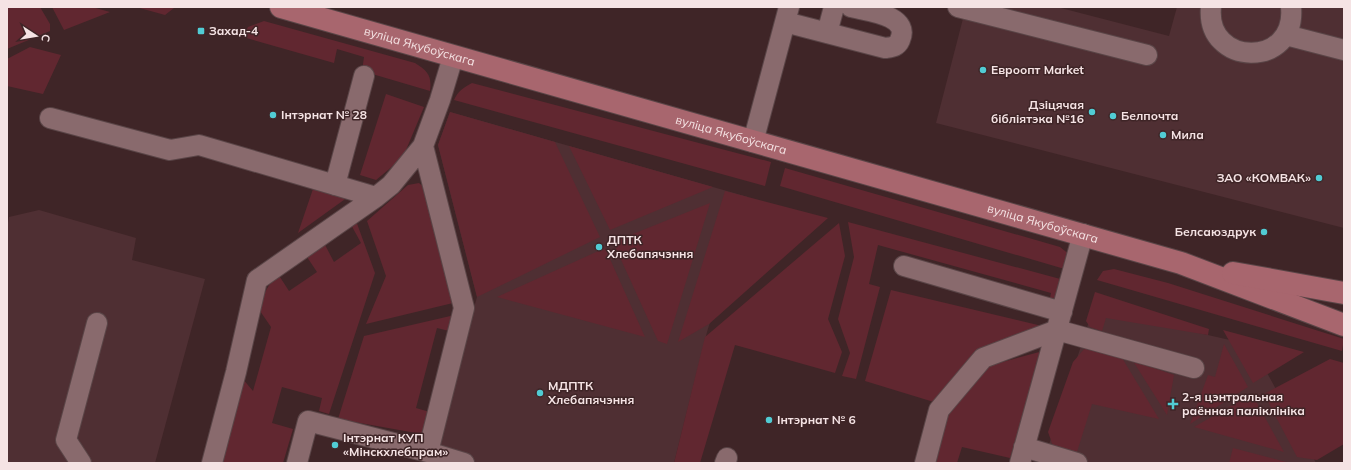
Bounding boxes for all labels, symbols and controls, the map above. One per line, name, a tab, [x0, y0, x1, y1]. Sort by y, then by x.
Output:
north arrow	[16, 16, 56, 56]
place label: Захад-4	[209, 23, 258, 38]
street label: вуліца Якубоўскага	[362, 23, 477, 69]
marker: Захад-4	[196, 26, 206, 36]
text: С	[38, 33, 53, 44]
place label: Евроопт Market	[991, 62, 1084, 77]
marker: Евроопт Market	[978, 65, 988, 75]
place label: Дзіцячая бібліятэка №16	[991, 97, 1084, 126]
place label: Інтэрнат № 28	[281, 107, 367, 122]
marker: Дзіцячая бібліятэка №16	[1087, 107, 1097, 117]
place label: Белпочта	[1121, 108, 1178, 123]
marker: Інтэрнат № 28	[268, 110, 278, 120]
marker: Белпочта	[1108, 111, 1118, 121]
street label: вуліца Якубоўскага	[674, 112, 789, 157]
place label: Мила	[1171, 127, 1204, 142]
marker: Мила	[1158, 130, 1168, 140]
place label: ЗАО «КОМВАК»	[1217, 170, 1311, 185]
marker: ЗАО «КОМВАК»	[1314, 173, 1324, 183]
street label: вуліца Якубоўскага	[986, 200, 1100, 246]
place label: Белсаюздрук	[1175, 224, 1256, 239]
marker: Белсаюздрук	[1259, 227, 1269, 237]
place label: ДПТК Хлебапячэння	[606, 232, 693, 261]
marker: ДПТК Хлебапячэння	[594, 242, 604, 252]
place label: МДПТК Хлебапячэння	[547, 378, 634, 407]
marker: МДПТК Хлебапячэння	[535, 388, 545, 398]
place label: 2-я цэнтральная раённая паліклініка	[1182, 389, 1305, 418]
marker: 2-я цэнтральная раённая паліклініка	[1167, 398, 1179, 410]
place label: Інтэрнат № 6	[777, 412, 856, 427]
marker: Інтэрнат № 6	[764, 415, 774, 425]
place label: Інтэрнат КУП «Мінскхлебпрам»	[343, 430, 448, 459]
marker: Інтэрнат КУП «Мінскхлебпрам»	[330, 440, 340, 450]

